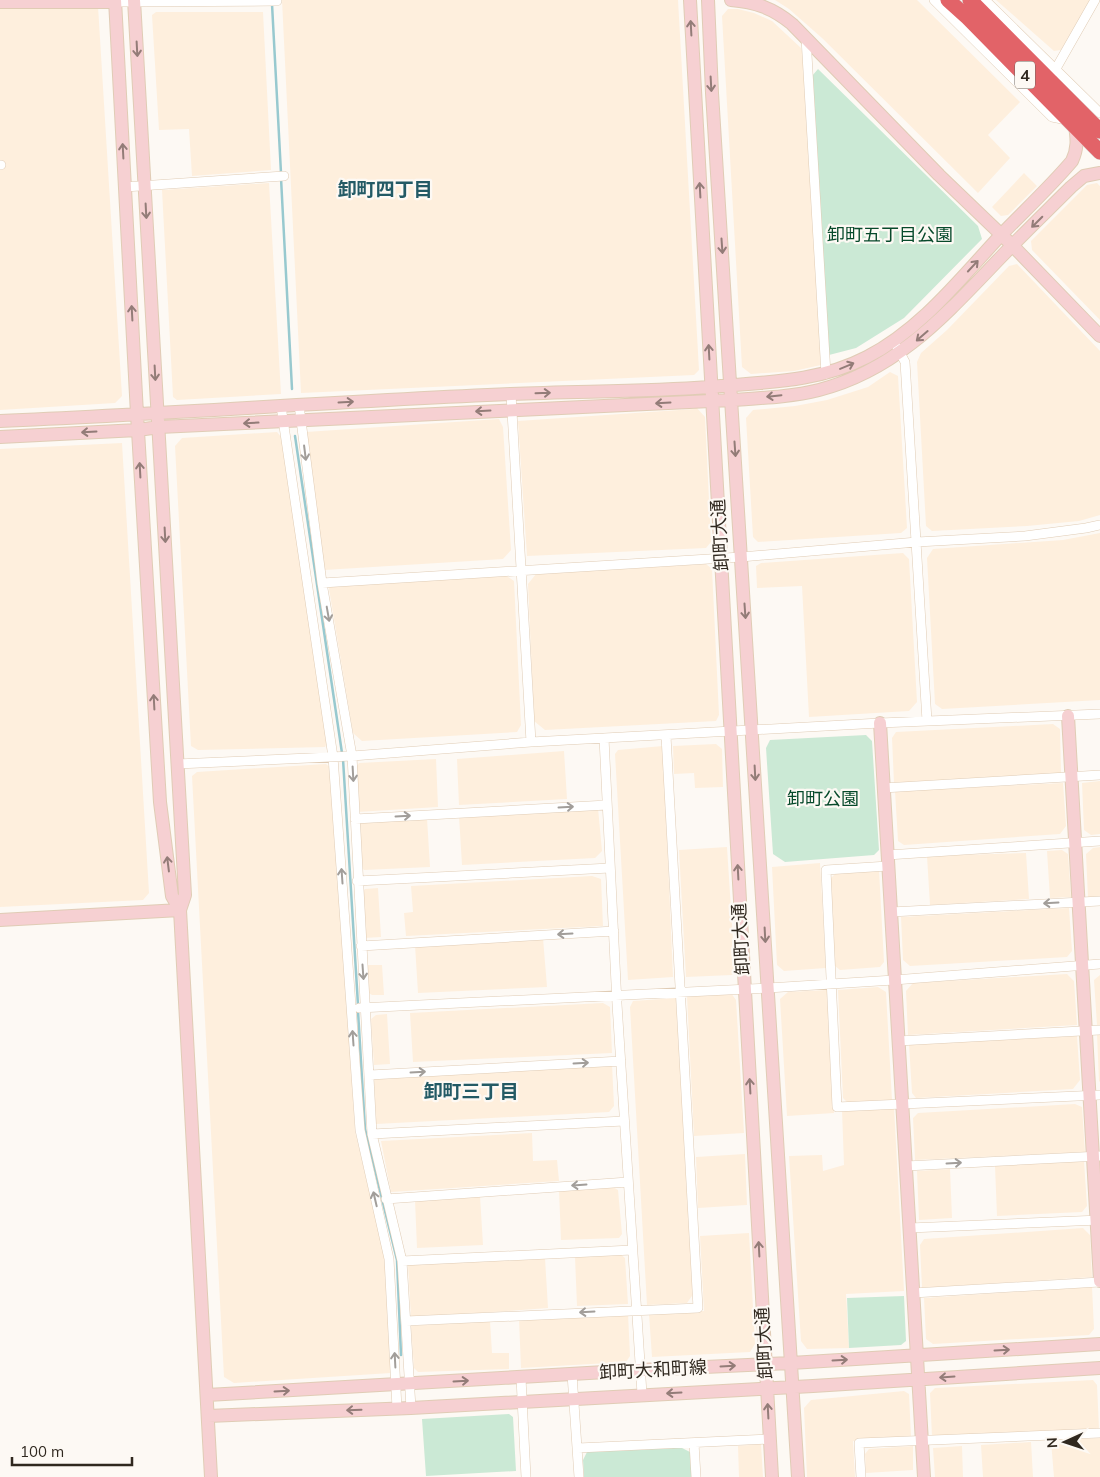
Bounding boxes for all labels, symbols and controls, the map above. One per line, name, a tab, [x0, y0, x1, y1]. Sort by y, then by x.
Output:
one-way arrow	[686, 20, 696, 36]
one-way arrow	[132, 40, 141, 56]
road number: 4	[1015, 62, 1035, 88]
one-way arrow	[707, 75, 716, 91]
one-way arrow	[118, 143, 128, 159]
district label: 卸町四丁目	[337, 177, 433, 201]
one-way arrow	[696, 182, 705, 198]
one-way arrow	[141, 203, 150, 219]
one-way arrow	[1031, 215, 1043, 228]
park label: 卸町五丁目公園	[827, 223, 953, 246]
one-way arrow	[717, 238, 726, 254]
one-way arrow	[967, 259, 979, 272]
one-way arrow	[127, 305, 136, 321]
one-way arrow	[916, 330, 929, 342]
one-way arrow	[705, 344, 714, 360]
one-way arrow	[839, 360, 854, 370]
one-way arrow	[151, 365, 160, 381]
one-way arrow	[535, 388, 551, 398]
one-way arrow	[767, 391, 783, 401]
one-way arrow	[338, 398, 354, 407]
one-way arrow	[656, 398, 672, 408]
one-way arrow	[476, 407, 492, 416]
one-way arrow	[244, 418, 260, 427]
one-way arrow	[81, 428, 97, 437]
one-way arrow	[730, 440, 739, 456]
one-way arrow	[301, 445, 311, 461]
one-way arrow	[136, 462, 145, 478]
street label: 卸町大通	[706, 498, 733, 572]
one-way arrow	[160, 527, 169, 543]
one-way arrow	[740, 603, 750, 619]
one-way arrow	[323, 606, 333, 622]
one-way arrow	[150, 694, 159, 710]
one-way arrow	[751, 765, 760, 781]
one-way arrow	[348, 766, 357, 782]
park label: 卸町公園	[787, 787, 859, 810]
one-way arrow	[557, 803, 573, 812]
one-way arrow	[395, 812, 411, 821]
one-way arrow	[163, 856, 173, 872]
one-way arrow	[733, 864, 742, 880]
one-way arrow	[337, 869, 347, 885]
one-way arrow	[1044, 899, 1060, 908]
street label: 卸町大通	[727, 902, 754, 976]
one-way arrow	[760, 927, 769, 943]
one-way arrow	[557, 930, 573, 939]
one-way arrow	[358, 963, 367, 979]
one-way arrow	[349, 1031, 358, 1047]
one-way arrow	[572, 1059, 588, 1068]
one-way arrow	[410, 1067, 426, 1076]
district label: 卸町三丁目	[423, 1079, 519, 1103]
one-way arrow	[745, 1079, 754, 1095]
one-way arrow	[946, 1159, 962, 1168]
one-way arrow	[572, 1181, 588, 1190]
one-way arrow	[370, 1191, 379, 1207]
one-way arrow	[755, 1241, 764, 1257]
street label: 卸町大通	[750, 1306, 777, 1380]
one-way arrow	[579, 1308, 595, 1317]
one-way arrow	[994, 1345, 1010, 1354]
one-way arrow	[390, 1352, 399, 1368]
street label: 卸町大和町線	[598, 1355, 708, 1384]
one-way arrow	[832, 1355, 848, 1364]
one-way arrow	[720, 1361, 736, 1370]
one-way arrow	[939, 1373, 955, 1382]
one-way arrow	[453, 1376, 469, 1385]
one-way arrow	[273, 1386, 289, 1395]
one-way arrow	[666, 1388, 682, 1397]
one-way arrow	[764, 1403, 773, 1419]
one-way arrow	[347, 1405, 363, 1415]
north arrow	[1040, 1417, 1090, 1467]
scale bar	[12, 1434, 132, 1466]
text: N	[1043, 1437, 1061, 1448]
text: 100 m	[20, 1442, 64, 1461]

